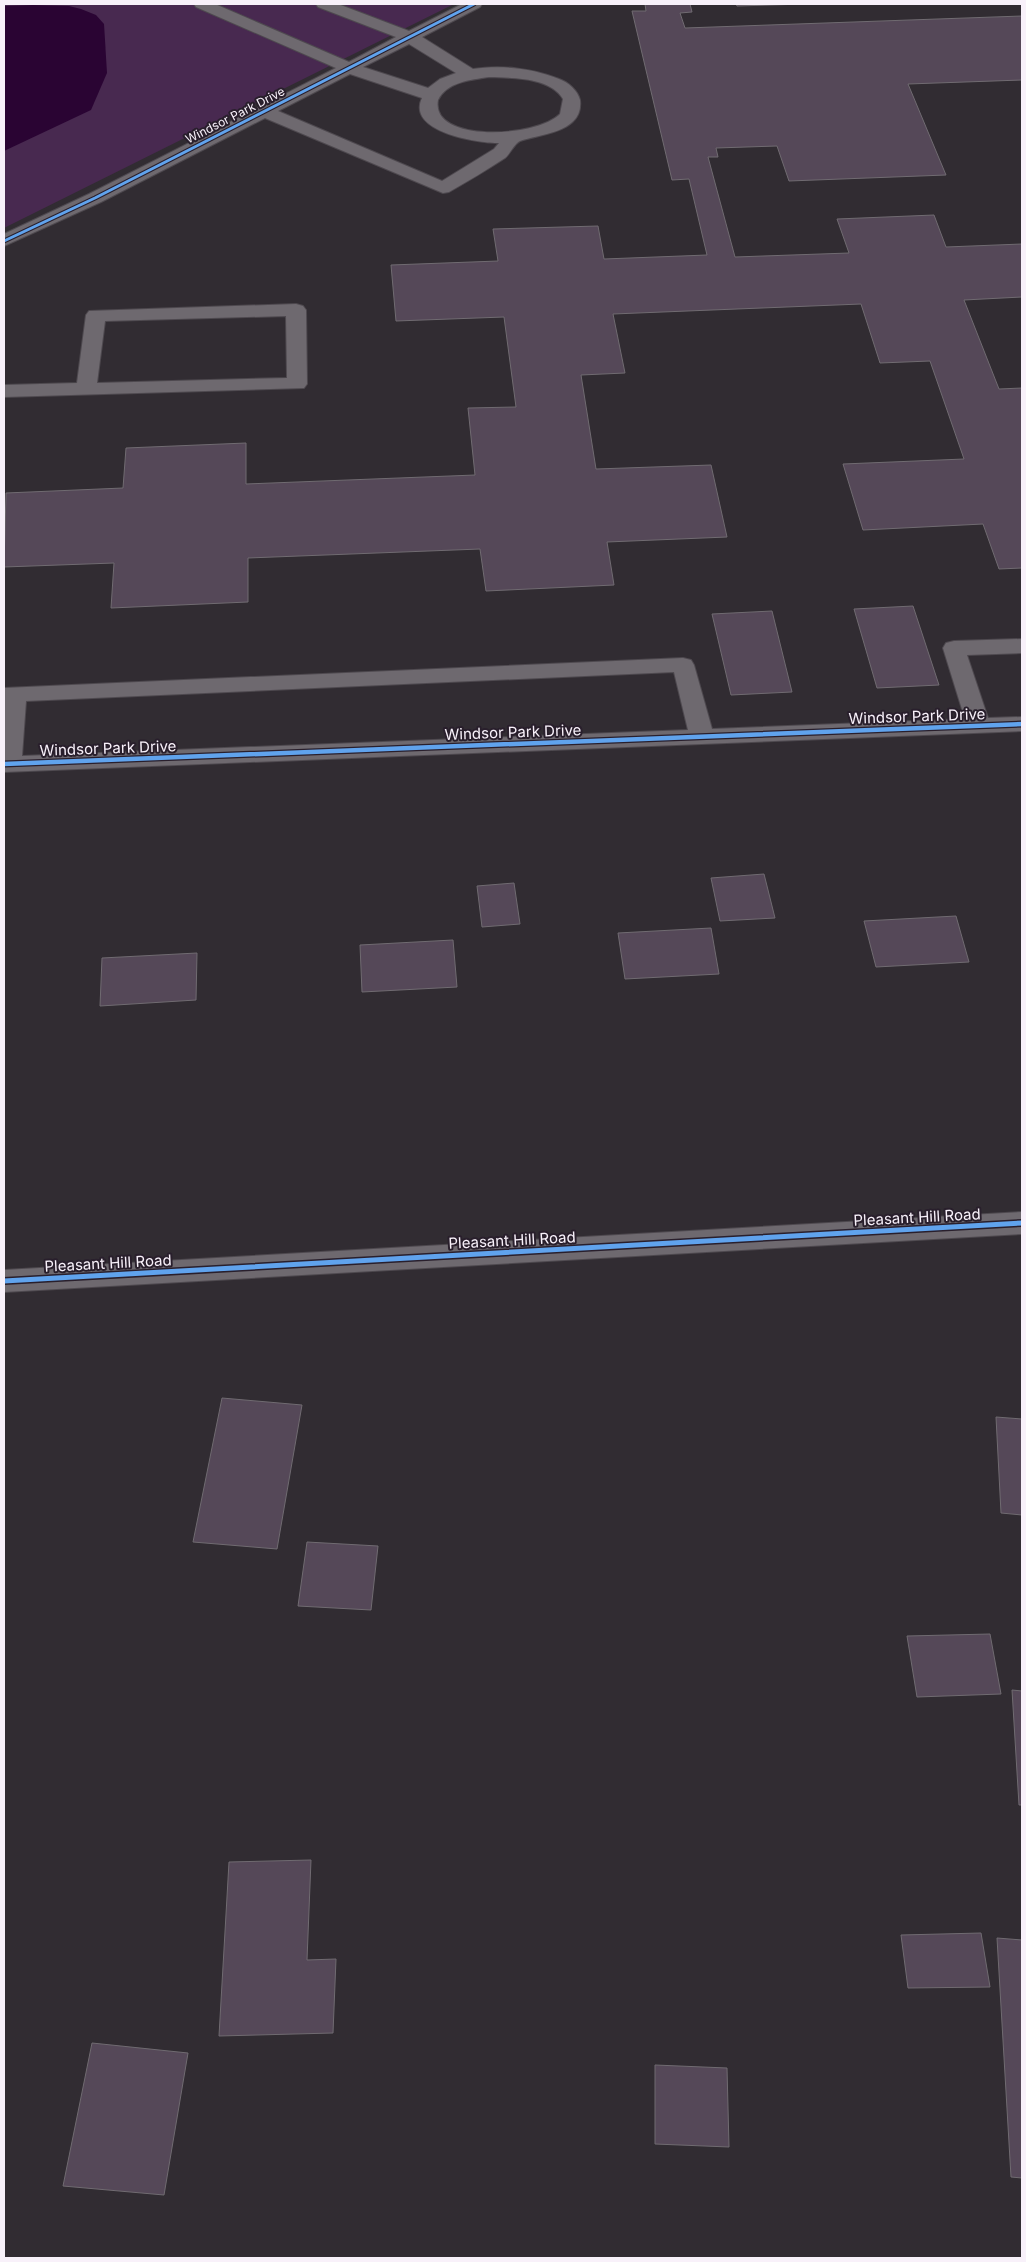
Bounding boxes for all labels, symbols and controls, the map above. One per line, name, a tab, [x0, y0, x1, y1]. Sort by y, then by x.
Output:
street label: Windsor Park Drive	[183, 83, 287, 147]
street label: Windsor Park Drive	[848, 704, 986, 728]
street label: Windsor Park Drive	[444, 720, 582, 744]
street label: Windsor Park Drive	[39, 736, 177, 760]
street label: Pleasant Hill Road	[853, 1204, 981, 1230]
street label: Pleasant Hill Road	[448, 1227, 576, 1253]
street label: Pleasant Hill Road	[44, 1250, 172, 1276]

